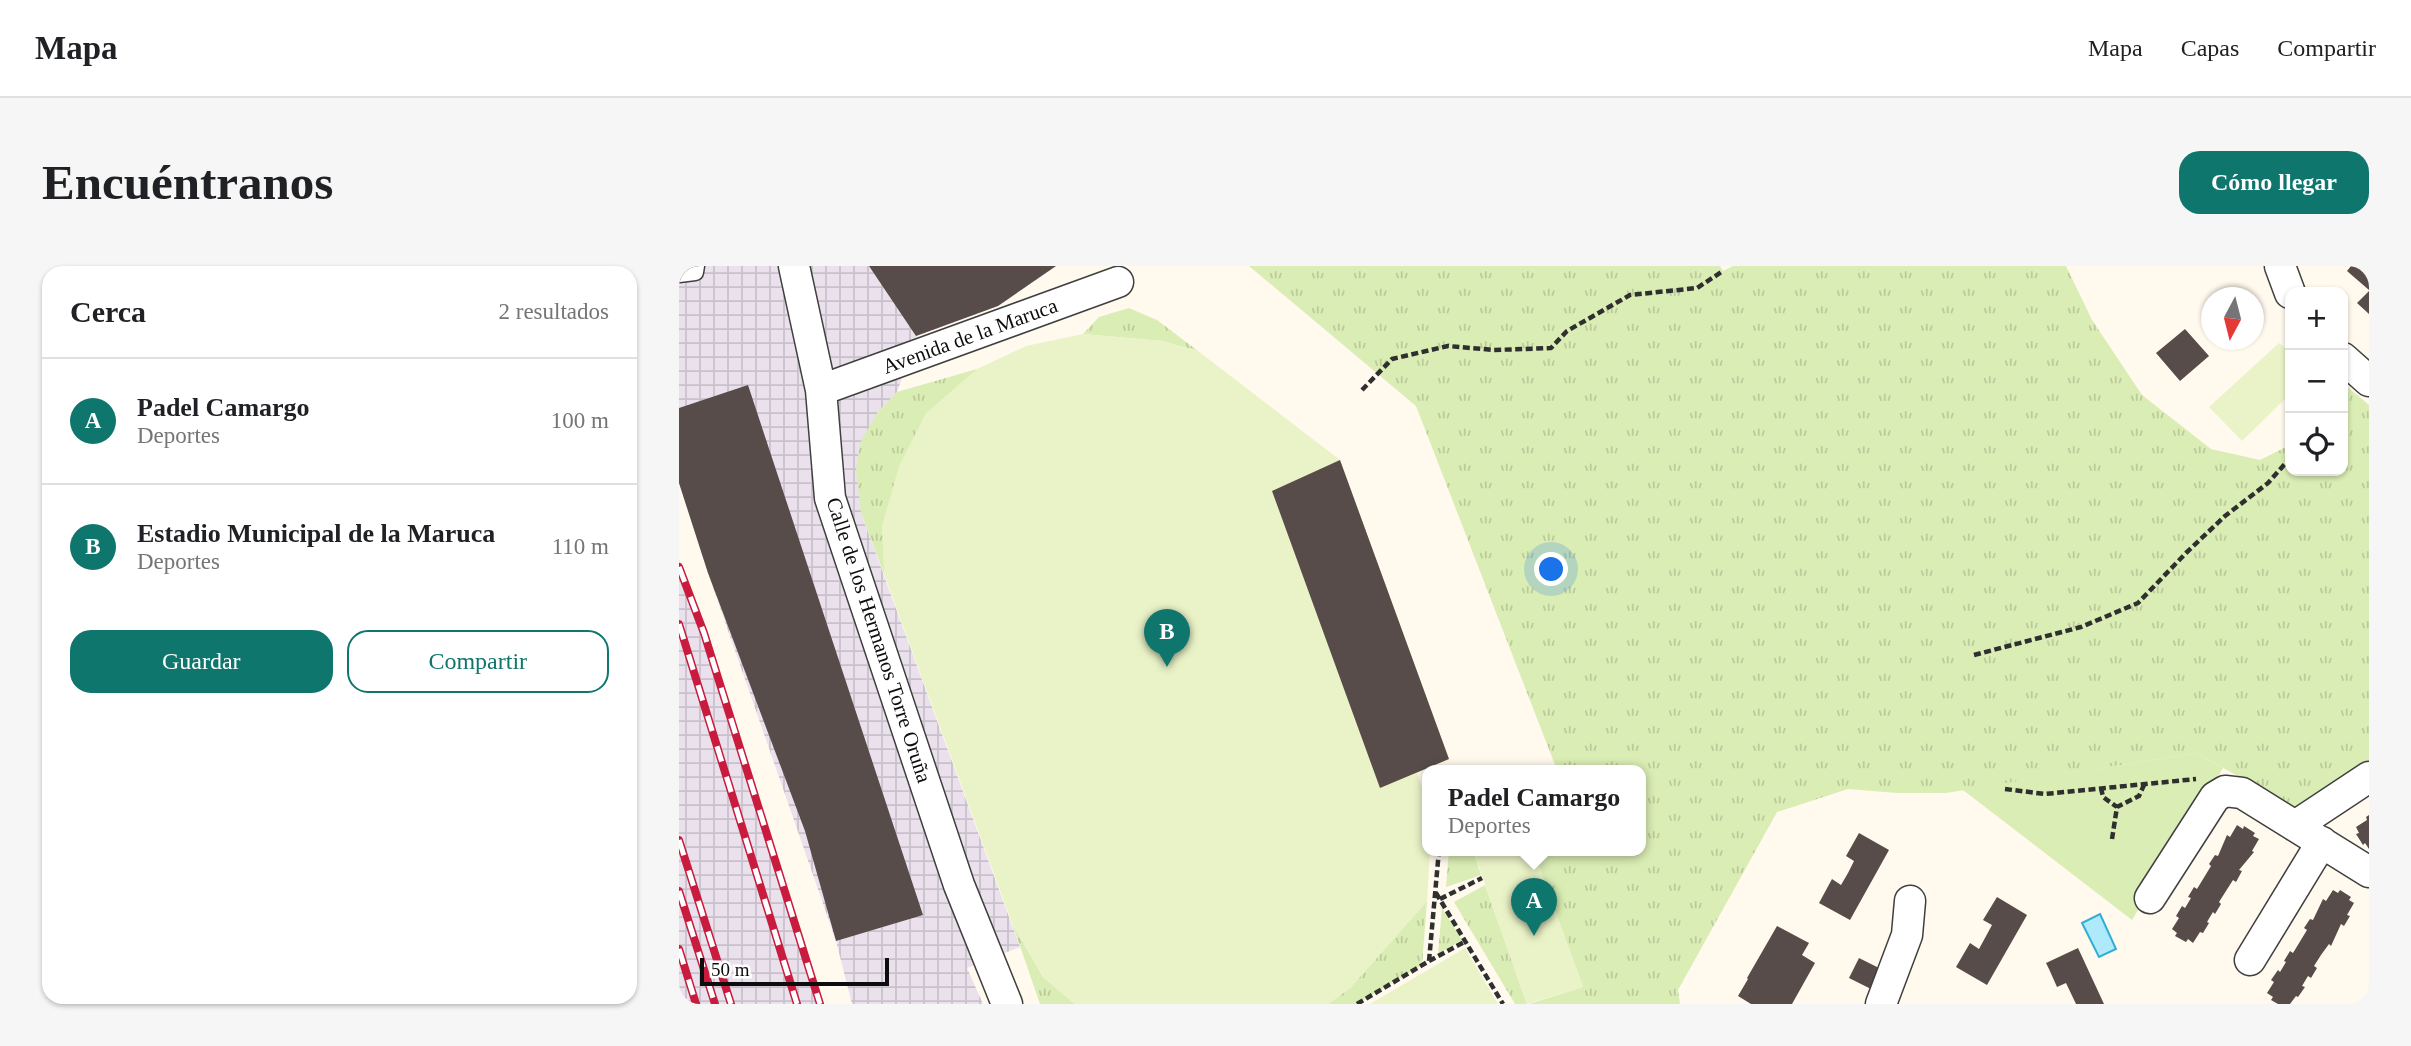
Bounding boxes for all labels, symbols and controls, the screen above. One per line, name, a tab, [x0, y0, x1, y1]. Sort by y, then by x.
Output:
text: Mapa	[35, 30, 118, 66]
text: Mapa	[2088, 35, 2143, 61]
text: Capas	[2181, 35, 2239, 61]
text: Compartir	[2277, 35, 2376, 61]
button: Cómo llegar	[2179, 151, 2369, 214]
text: Encuéntranos	[42, 155, 333, 210]
north arrow	[2201, 287, 2264, 350]
map controls	[2285, 287, 2348, 476]
button: +	[2285, 287, 2348, 350]
street label: Avenida de la Maruca	[879, 293, 1061, 379]
text: Cerca	[70, 295, 146, 328]
text: 2 resultados	[498, 299, 609, 324]
button: −	[2285, 350, 2348, 413]
text: Padel Camargo	[137, 393, 310, 422]
text: A	[85, 408, 101, 433]
text: 100 m	[551, 408, 609, 433]
button: locate	[2285, 413, 2348, 476]
text: Deportes	[137, 423, 220, 448]
street label: Calle de los Hermanos Torre Oruña	[821, 494, 937, 786]
text: Estadio Municipal de la Maruca	[137, 519, 495, 548]
text: B	[85, 534, 101, 559]
text: 110 m	[552, 534, 609, 559]
text: Deportes	[137, 549, 220, 574]
your location	[1534, 552, 1568, 586]
pin: B	[1144, 609, 1190, 667]
button: Guardar	[70, 630, 333, 693]
button: Compartir	[347, 630, 609, 693]
popup	[1422, 765, 1646, 856]
text: Padel Camargo	[1448, 783, 1620, 812]
text: Deportes	[1448, 813, 1531, 838]
pin: A	[1511, 878, 1557, 936]
scale bar	[700, 955, 889, 987]
text: 50 m	[711, 959, 750, 980]

